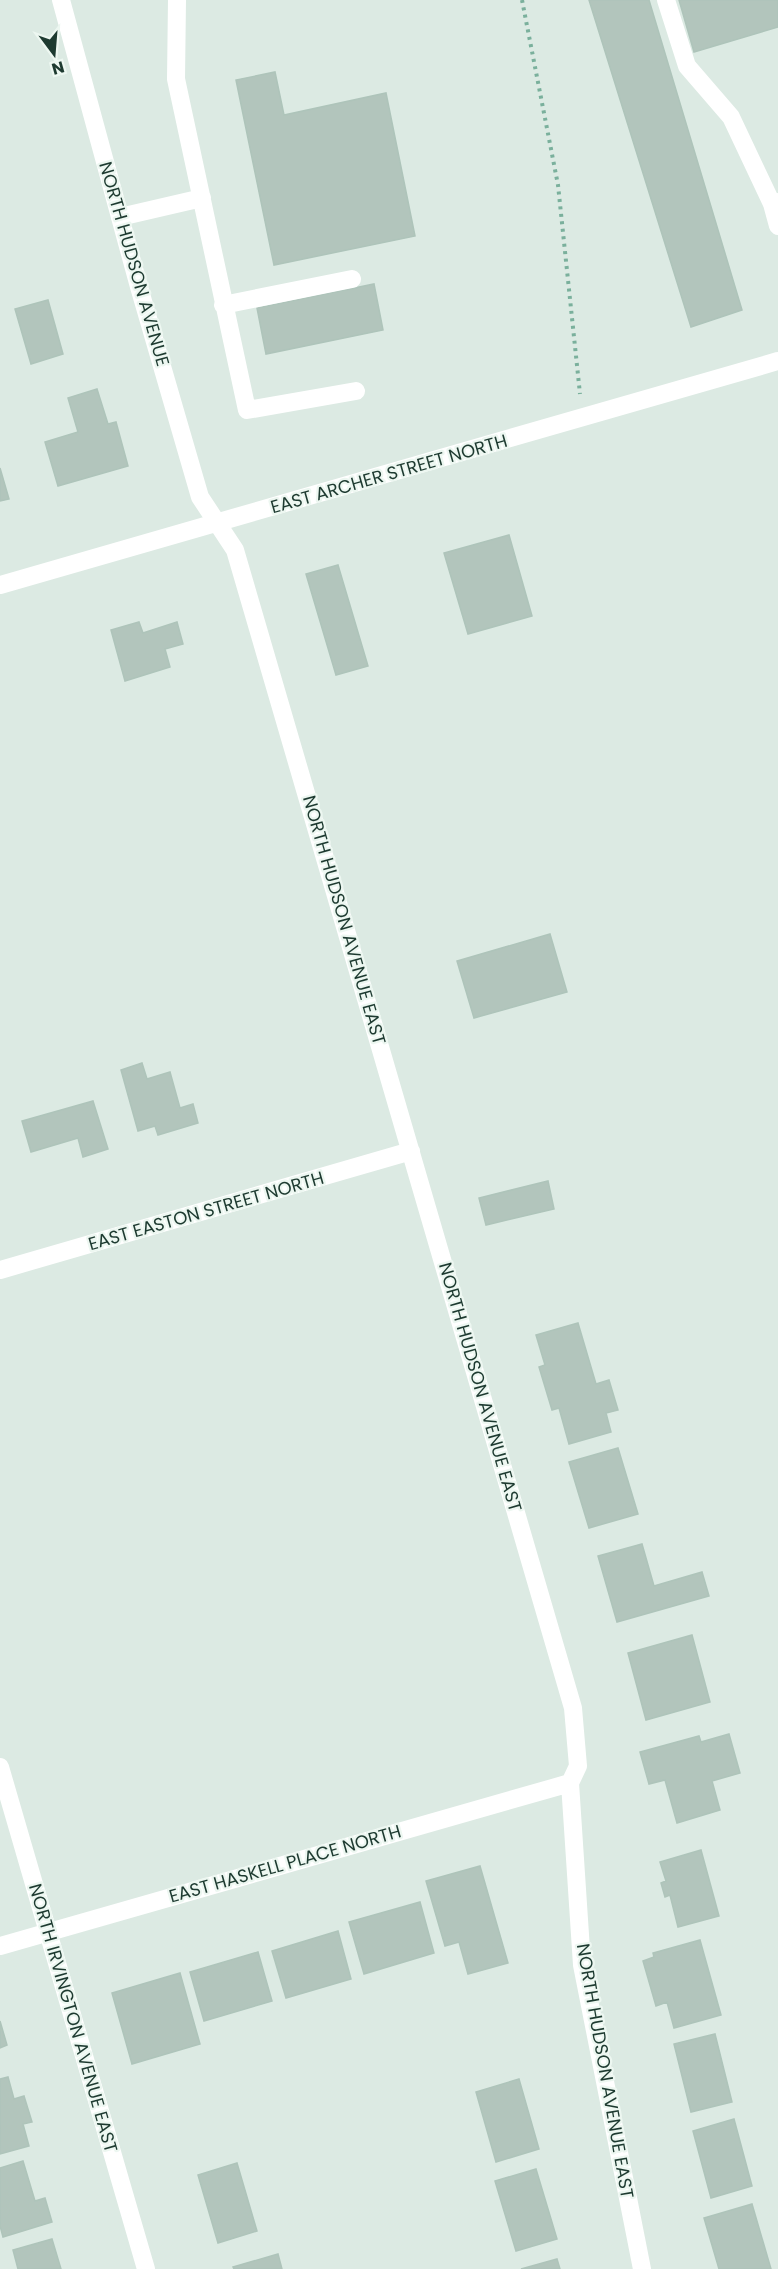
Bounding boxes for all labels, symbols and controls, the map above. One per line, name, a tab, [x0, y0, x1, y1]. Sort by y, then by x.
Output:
north arrow	[24, 24, 84, 84]
text: N	[49, 55, 67, 81]
street label: NORTH HUDSON AVENUE	[93, 159, 176, 369]
street label: EAST ARCHER STREET NORTH	[268, 428, 510, 519]
street label: NORTH HUDSON AVENUE EAST	[297, 792, 392, 1048]
street label: EAST EASTON STREET NORTH	[85, 1165, 327, 1256]
street label: NORTH HUDSON AVENUE EAST	[433, 1259, 528, 1515]
street label: EAST HASKELL PLACE NORTH	[166, 1818, 404, 1909]
street label: NORTH IRVINGTON AVENUE EAST	[23, 1880, 124, 2156]
street label: NORTH HUDSON AVENUE EAST	[571, 1942, 640, 2201]

